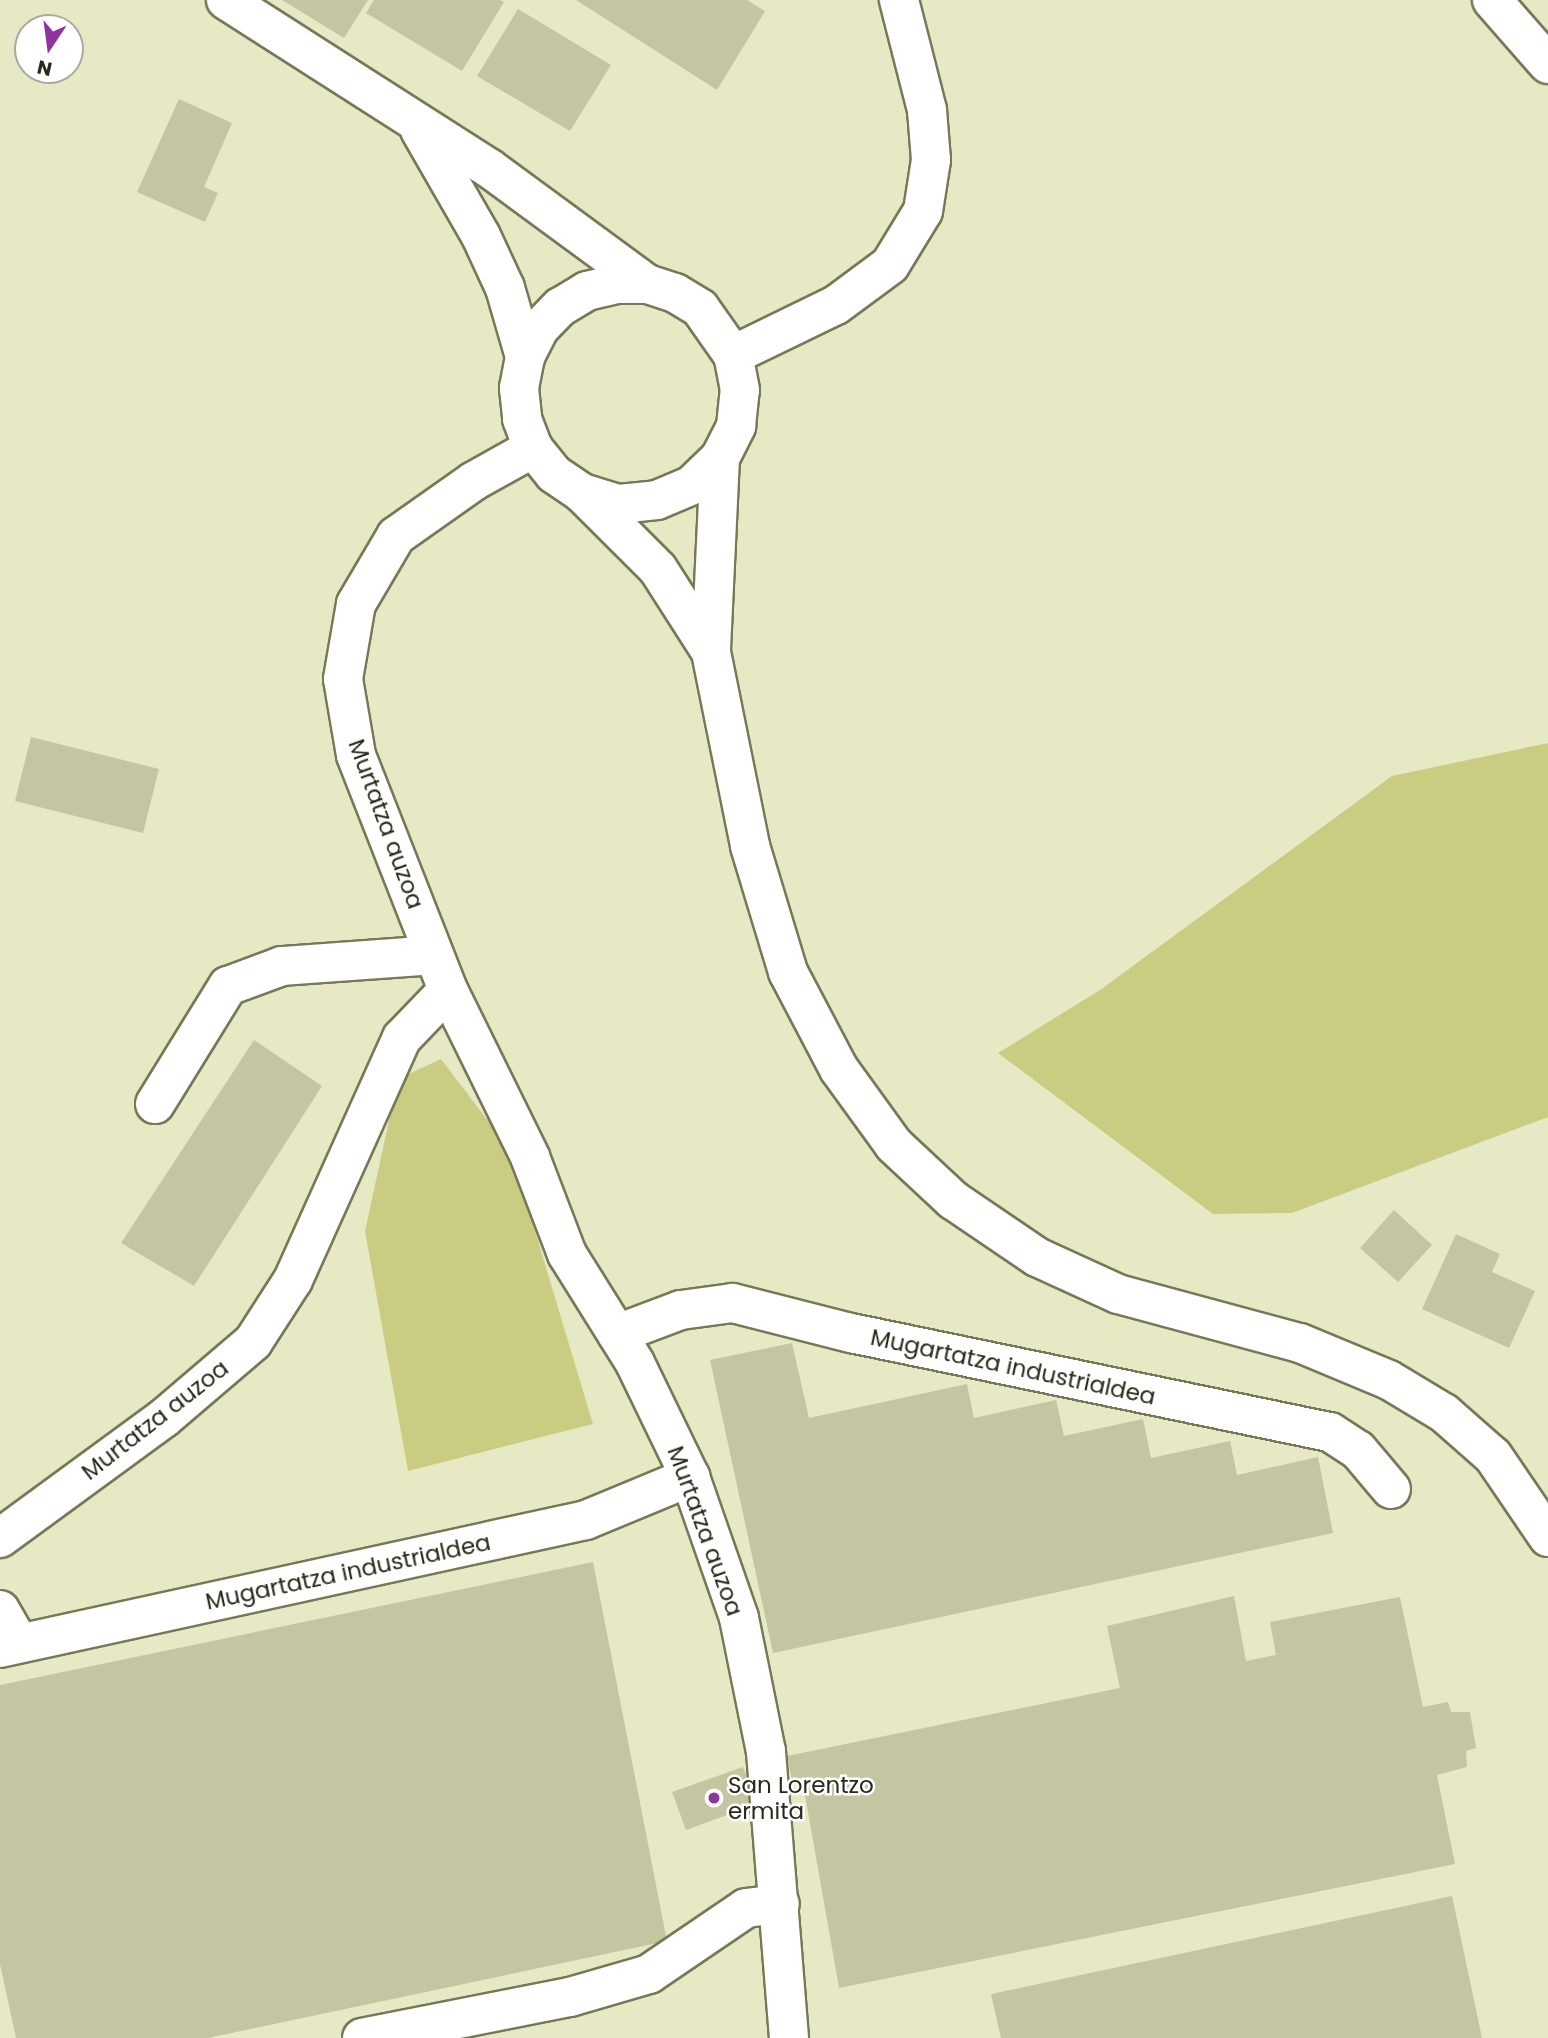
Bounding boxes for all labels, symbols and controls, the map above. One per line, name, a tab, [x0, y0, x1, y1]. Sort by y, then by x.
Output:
north arrow	[14, 14, 84, 84]
text: N	[35, 53, 55, 83]
street label: Murtatza auzoa	[342, 735, 430, 913]
street label: Mugartatza industrialdea	[868, 1323, 1158, 1411]
street label: Murtatza auzoa	[76, 1354, 234, 1486]
street label: Murtatza auzoa	[661, 1442, 749, 1620]
street label: Mugartatza industrialdea	[203, 1528, 493, 1616]
place label: San Lorentzo ermita	[728, 1771, 874, 1825]
marker: San Lorentzo ermita	[706, 1790, 722, 1806]

